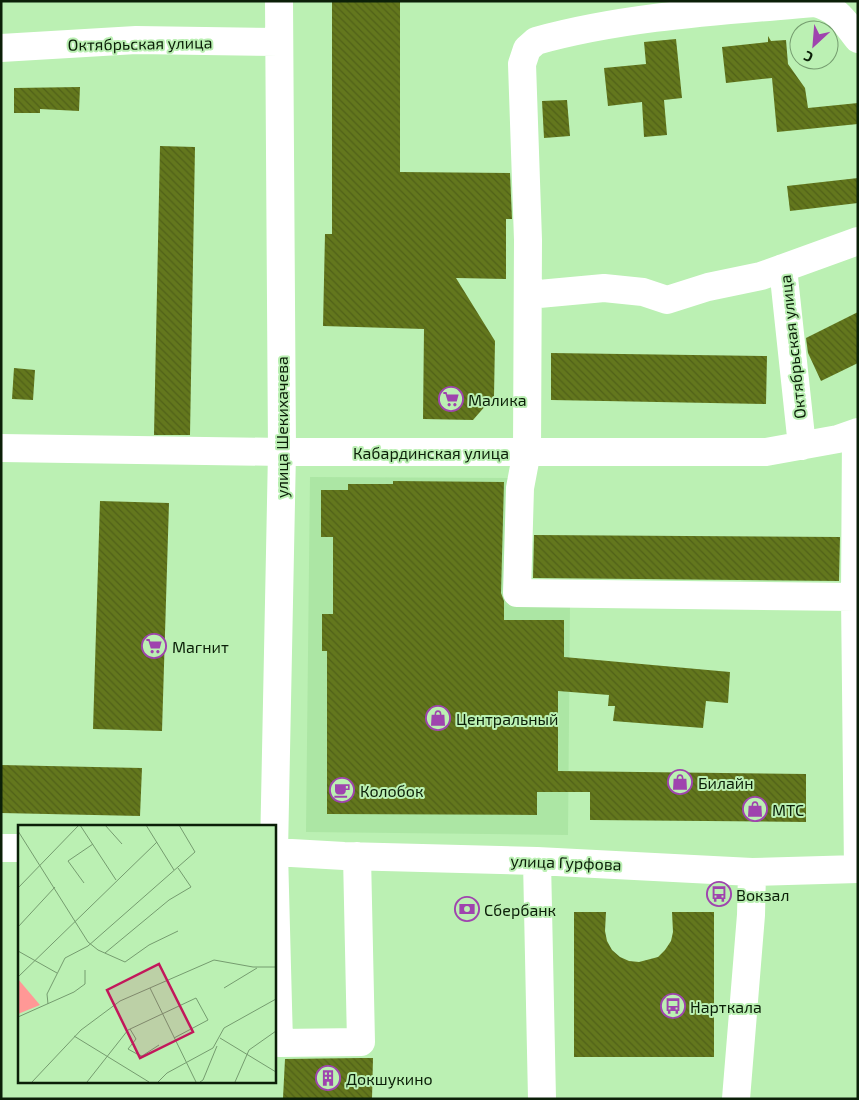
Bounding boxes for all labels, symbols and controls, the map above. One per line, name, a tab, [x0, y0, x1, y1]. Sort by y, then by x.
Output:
north arrow	[789, 20, 839, 70]
street label: Октябрьская улица	[67, 32, 213, 55]
text: С	[801, 48, 816, 67]
street label: Октябрьская улица	[775, 274, 810, 420]
street label: улица Шекихачева	[272, 356, 292, 498]
supermarket icon: Малика	[438, 386, 464, 412]
place label: Малика	[468, 390, 527, 409]
street label: Кабардинская улица	[353, 443, 509, 463]
supermarket icon: Магнит	[141, 633, 167, 659]
place label: Магнит	[172, 637, 229, 656]
shop icon: Центральный	[425, 705, 451, 731]
place label: Центральный	[456, 709, 559, 728]
shop icon: Билайн	[667, 769, 693, 795]
place label: Билайн	[698, 773, 754, 792]
cafe icon: Колобок	[329, 777, 355, 803]
place label: Колобок	[360, 781, 424, 800]
shop icon: МТС	[742, 796, 768, 822]
place label: МТС	[772, 800, 804, 819]
inset map	[18, 825, 275, 1082]
street label: улица Гурфова	[510, 851, 622, 874]
bus stop icon: Вокзал	[706, 881, 732, 907]
place label: Вокзал	[736, 885, 789, 904]
bank icon: Сбербанк	[454, 896, 480, 922]
place label: Сбербанк	[484, 900, 557, 919]
bus stop icon: Нарткала	[660, 993, 686, 1019]
place label: Нарткала	[690, 997, 762, 1016]
building icon: Докшукино	[315, 1065, 341, 1091]
place label: Докшукино	[346, 1069, 433, 1089]

